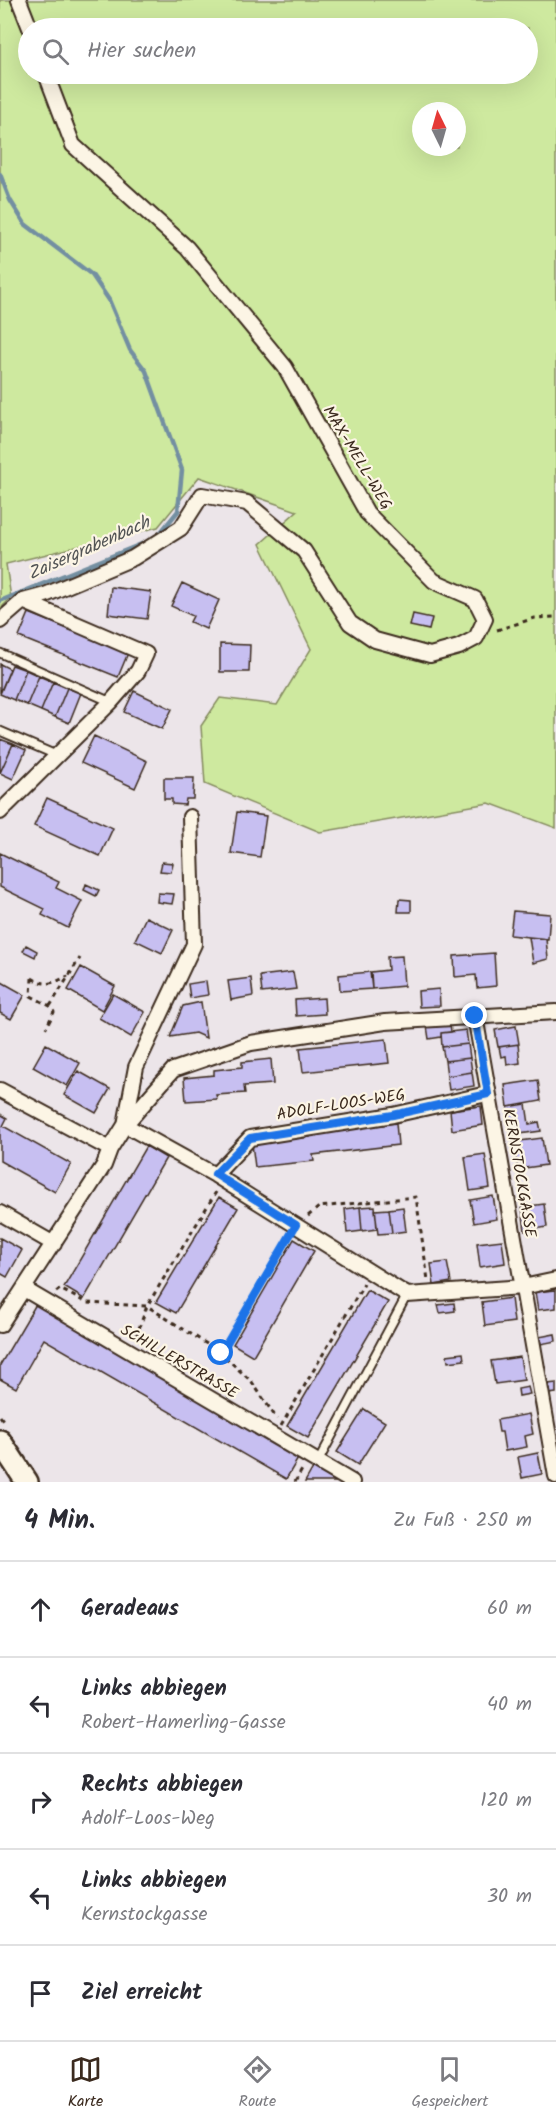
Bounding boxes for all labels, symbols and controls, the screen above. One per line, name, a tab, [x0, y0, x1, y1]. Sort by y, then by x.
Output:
search box	[18, 18, 538, 84]
text: Hier suchen	[87, 34, 196, 69]
icon: search	[39, 35, 72, 68]
north arrow	[412, 102, 466, 156]
street label: MAX-MELL-WEG	[316, 401, 398, 515]
water label: Zaisergrabenbach	[23, 509, 156, 589]
route end	[461, 1002, 487, 1028]
street label: ADOLF-LOOS-WEG	[275, 1082, 407, 1128]
street label: KERNSTOCKGASSE	[495, 1106, 543, 1240]
street label: SCHILLERSTRASSE	[115, 1318, 243, 1406]
route start	[207, 1339, 233, 1365]
text: 4 Min.	[24, 1500, 95, 1542]
text: Zu Fuß · 250 m	[393, 1505, 532, 1537]
text: Geradeaus	[81, 1592, 179, 1627]
icon: ahead	[24, 1593, 57, 1626]
text: 60 m	[487, 1593, 532, 1625]
text: Links abbiegen	[81, 1672, 227, 1707]
icon: left	[24, 1689, 57, 1722]
text: 40 m	[487, 1689, 532, 1721]
text: Robert-Hamerling-Gasse	[81, 1707, 286, 1739]
text: Rechts abbiegen	[81, 1768, 243, 1803]
icon: right	[24, 1785, 57, 1818]
text: 120 m	[480, 1785, 532, 1817]
text: Adolf-Loos-Weg	[81, 1803, 215, 1835]
text: Links abbiegen	[81, 1864, 227, 1899]
icon: left	[24, 1881, 57, 1914]
text: 30 m	[487, 1881, 532, 1913]
text: Kernstockgasse	[81, 1899, 208, 1931]
text: Ziel erreicht	[81, 1976, 202, 2011]
icon: arrive	[24, 1977, 57, 2010]
tab: Karte	[68, 2053, 103, 2114]
tab: Route	[239, 2053, 276, 2114]
tab: Gespeichert	[412, 2053, 488, 2114]

